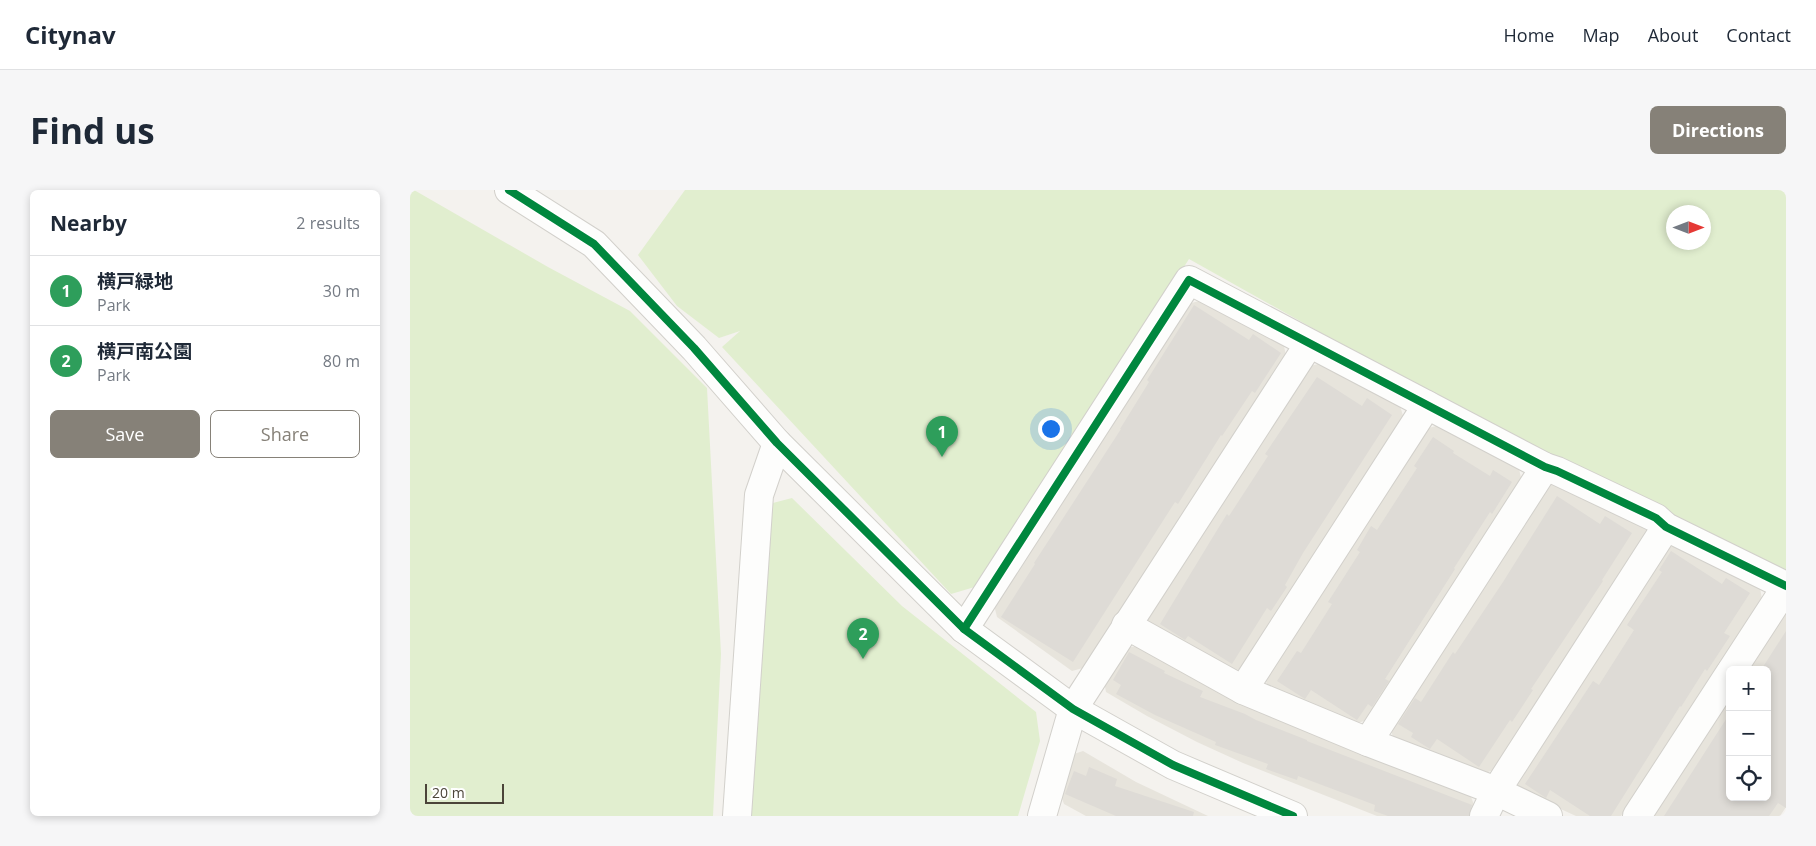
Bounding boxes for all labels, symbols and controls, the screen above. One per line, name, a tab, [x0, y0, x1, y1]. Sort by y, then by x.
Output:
text: Citynav	[25, 18, 116, 51]
text: Home	[1504, 23, 1554, 47]
text: Map	[1582, 23, 1620, 47]
text: About	[1648, 23, 1698, 47]
text: Contact	[1726, 23, 1791, 47]
button: Directions	[1650, 106, 1786, 154]
text: Find us	[30, 107, 155, 154]
north arrow	[1666, 205, 1711, 250]
text: Nearby	[50, 209, 127, 237]
text: 2 results	[296, 212, 360, 234]
text: 横戸緑地	[97, 268, 173, 294]
text: 1	[61, 280, 71, 302]
text: 30 m	[323, 280, 360, 302]
text: Park	[97, 294, 130, 316]
text: 横戸南公園	[97, 338, 192, 364]
text: 2	[61, 350, 71, 372]
text: 80 m	[323, 350, 360, 372]
text: Park	[97, 364, 130, 386]
button: Save	[50, 410, 200, 458]
button: Share	[210, 410, 360, 458]
pin: 1	[926, 416, 958, 457]
your location	[1038, 416, 1064, 442]
pin: 2	[847, 618, 879, 659]
map controls	[1726, 666, 1771, 801]
button: +	[1726, 666, 1771, 711]
button: −	[1726, 711, 1771, 756]
button: locate	[1726, 756, 1771, 801]
scale bar	[425, 781, 504, 804]
text: 20 m	[432, 783, 465, 802]

